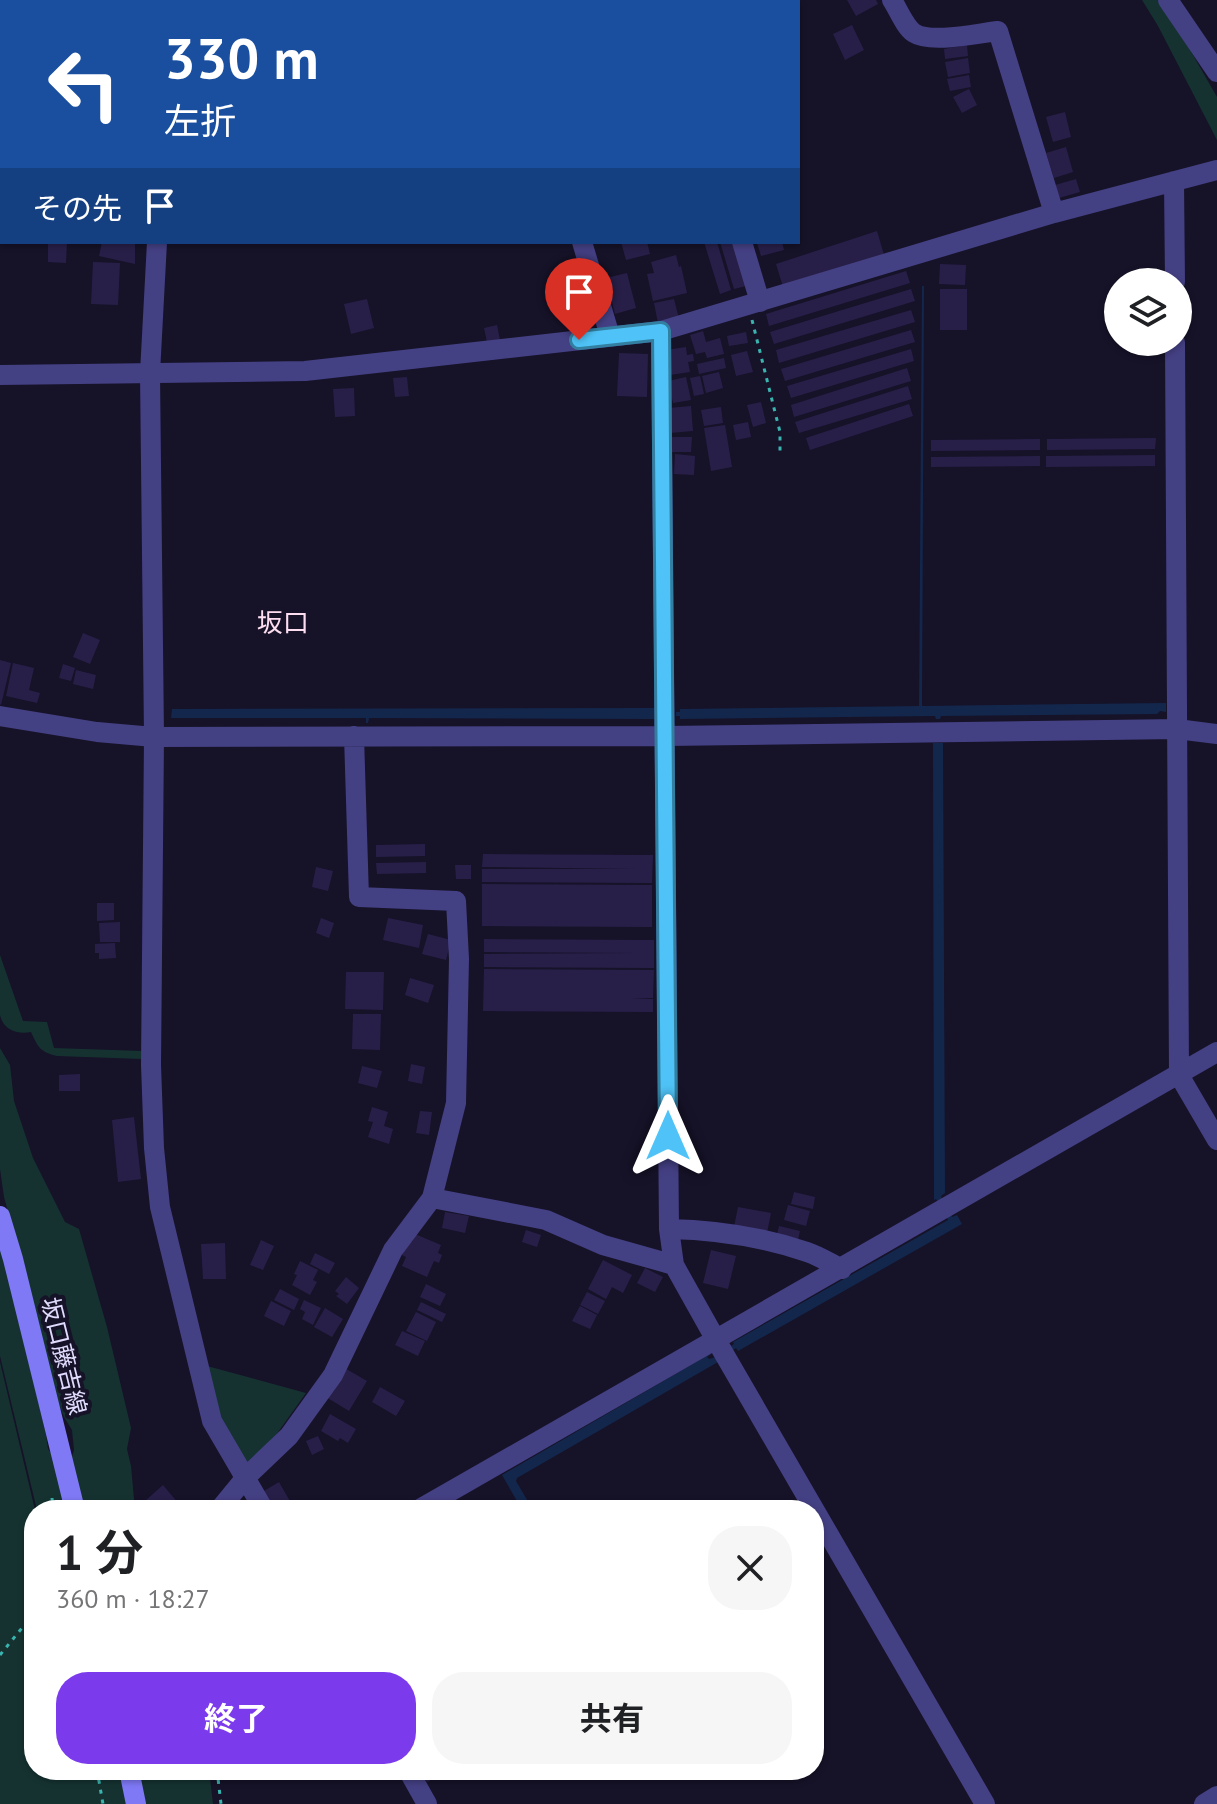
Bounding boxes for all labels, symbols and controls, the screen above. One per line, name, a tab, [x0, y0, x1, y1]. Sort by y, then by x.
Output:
text: 330 m	[164, 22, 319, 94]
icon: left	[32, 32, 136, 136]
text: 左折	[164, 97, 236, 144]
icon: arrive	[138, 184, 182, 228]
text: その先	[32, 188, 122, 227]
pin	[545, 258, 613, 340]
map controls	[1104, 268, 1192, 356]
button: layers	[1104, 268, 1192, 356]
icon: arrive	[557, 270, 601, 314]
district label: 坂口	[257, 606, 309, 639]
position arrow	[626, 1094, 710, 1178]
street label: 坂口藤吉線	[34, 1294, 94, 1418]
text: 1 分	[56, 1521, 143, 1583]
button: close	[708, 1526, 792, 1610]
text: 360 m · 18:27	[56, 1582, 210, 1615]
button: 終了	[56, 1672, 416, 1764]
button: 共有	[432, 1672, 792, 1764]

